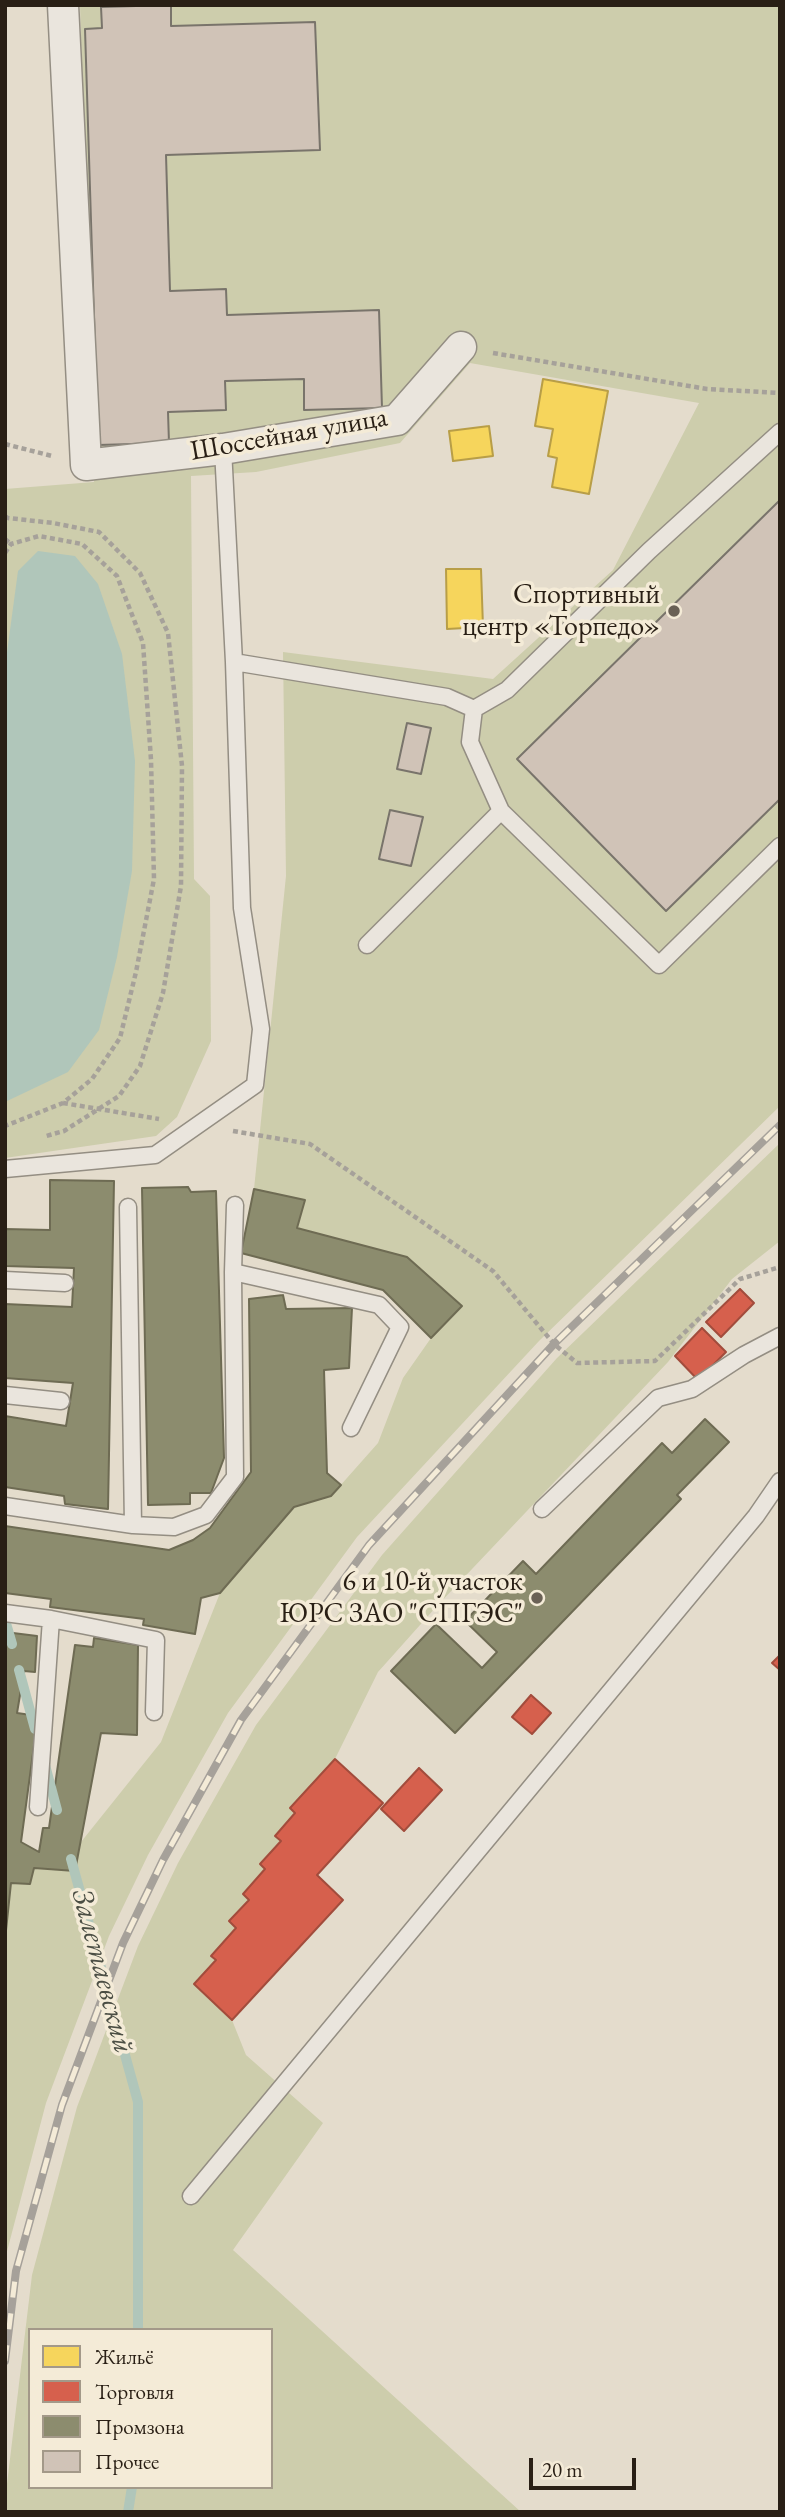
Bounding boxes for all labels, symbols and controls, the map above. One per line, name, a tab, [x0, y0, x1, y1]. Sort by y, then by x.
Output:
street label: Шоссейная улица	[188, 401, 390, 469]
place label: Спортивный центр «Торпедо»	[462, 578, 660, 644]
marker: Спортивный центр «Торпедо»	[666, 603, 682, 619]
place label: 6 и 10-й участок ЮРС ЗАО "СПГЭС"	[279, 1565, 523, 1631]
marker: 6 и 10-й участок ЮРС ЗАО "СПГЭС"	[529, 1590, 545, 1606]
water label: Залетаевский	[63, 1885, 141, 2057]
legend	[28, 2328, 273, 2489]
text: Жильё	[95, 2343, 154, 2370]
text: Торговля	[95, 2378, 174, 2405]
text: Промзона	[95, 2413, 184, 2440]
scale bar	[533, 2444, 640, 2488]
text: Прочее	[95, 2448, 159, 2475]
text: 20 m	[542, 2456, 583, 2483]

